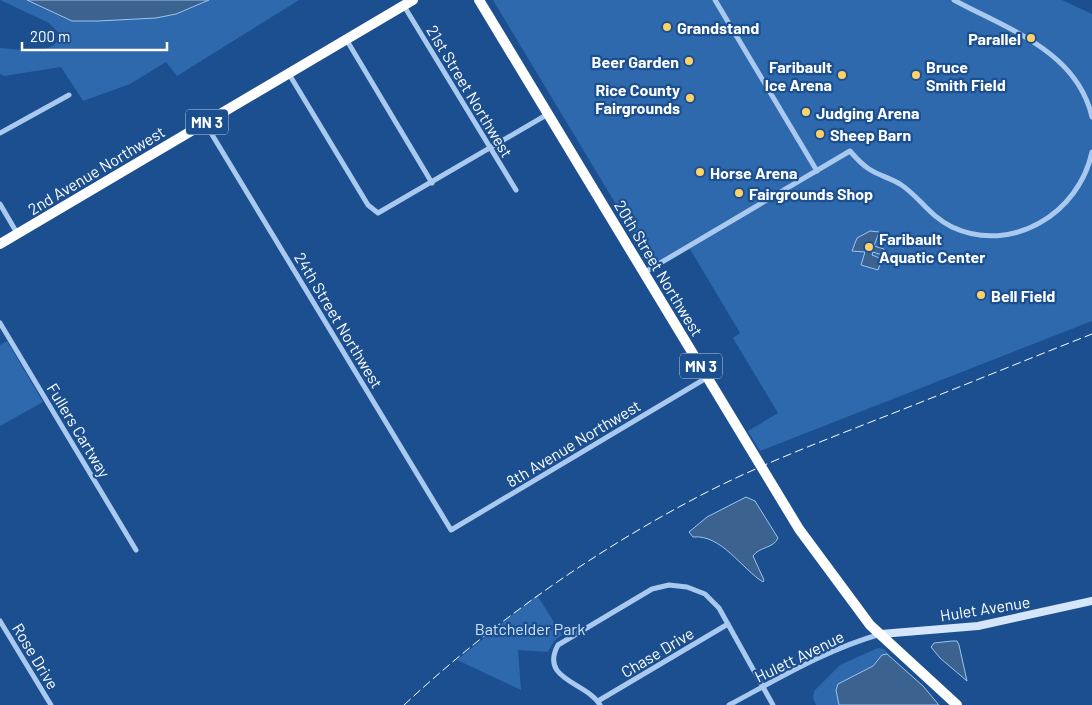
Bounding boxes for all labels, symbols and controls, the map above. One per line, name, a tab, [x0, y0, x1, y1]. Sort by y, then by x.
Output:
place label: Grandstand	[677, 18, 759, 37]
scale bar	[22, 20, 168, 52]
marker: Grandstand	[661, 21, 673, 33]
street label: 21st Street Northwest	[423, 22, 517, 160]
text: 200 m	[30, 27, 70, 45]
place label: Parallel	[968, 29, 1021, 48]
marker: Parallel	[1025, 32, 1037, 44]
place label: Beer Garden	[592, 52, 679, 71]
marker: Beer Garden	[683, 55, 695, 67]
place label: Faribault Ice Arena	[765, 57, 832, 94]
place label: Bruce Smith Field	[926, 57, 1006, 94]
marker: Faribault Ice Arena	[836, 69, 848, 81]
marker: Bruce Smith Field	[910, 69, 922, 81]
place label: Rice County Fairgrounds	[595, 80, 680, 117]
marker: Rice County Fairgrounds	[684, 92, 696, 104]
place label: Judging Arena	[816, 103, 920, 122]
marker: Judging Arena	[800, 106, 812, 118]
road number: MN 3	[186, 110, 228, 134]
street label: 2nd Avenue Northwest	[24, 122, 168, 218]
place label: Sheep Barn	[830, 125, 911, 144]
marker: Sheep Barn	[814, 128, 826, 140]
place label: Horse Arena	[710, 163, 798, 182]
marker: Horse Arena	[694, 166, 706, 178]
place label: Fairgrounds Shop	[749, 184, 873, 203]
marker: Fairgrounds Shop	[733, 187, 745, 199]
street label: 20th Street Northwest	[611, 197, 707, 339]
place label: Faribault Aquatic Center	[879, 229, 985, 266]
marker: Faribault Aquatic Center	[863, 241, 875, 253]
street label: 24th Street Northwest	[291, 249, 387, 391]
place label: Bell Field	[991, 286, 1055, 305]
marker: Bell Field	[975, 289, 987, 301]
road number: MN 3	[680, 354, 722, 378]
street label: Fullers Cartway	[43, 379, 115, 481]
street label: 8th Avenue Northwest	[503, 395, 643, 491]
street label: Hulet Avenue	[939, 591, 1031, 625]
park label: Batchelder Park	[475, 619, 585, 638]
street label: Rose Drive	[9, 620, 63, 692]
street label: Chase Drive	[617, 623, 697, 681]
street label: Hulett Avenue	[751, 626, 847, 686]

